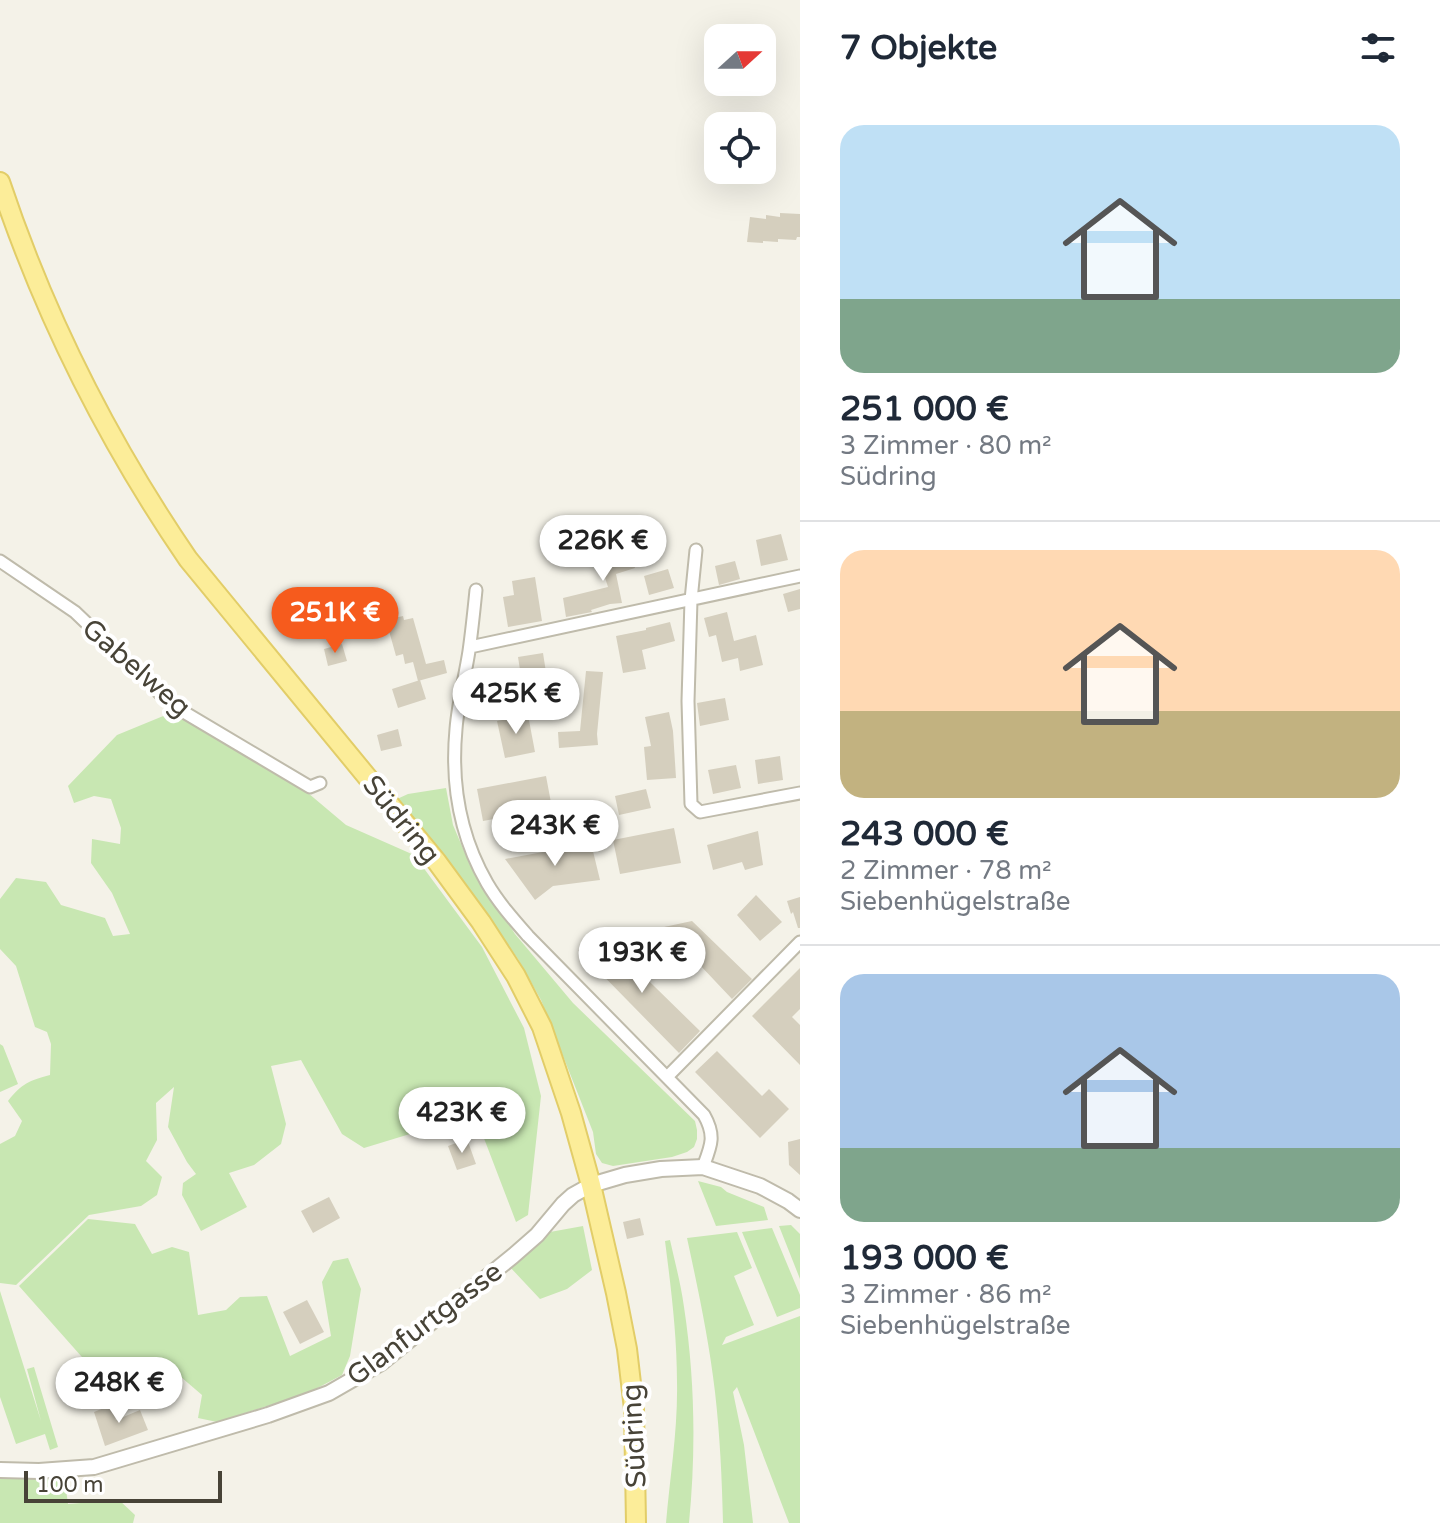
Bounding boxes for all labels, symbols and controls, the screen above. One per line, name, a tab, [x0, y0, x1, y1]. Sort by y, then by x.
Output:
north arrow	[704, 24, 776, 96]
map controls	[704, 24, 776, 184]
icon: filters	[1356, 26, 1400, 70]
text: 7 Objekte	[840, 28, 997, 69]
button: locate	[704, 112, 776, 184]
icon: home	[1048, 177, 1192, 321]
text: 251 000 €	[840, 389, 1009, 430]
text: 3 Zimmer · 80 m²	[840, 430, 1052, 461]
text: Südring	[840, 461, 937, 492]
pin: 226K €	[538, 515, 668, 583]
text: 226K €	[558, 525, 648, 556]
pin: 251K €	[270, 587, 400, 655]
text: 251K €	[290, 597, 380, 628]
icon: home	[1048, 602, 1192, 746]
street label: Gabelweg	[75, 611, 198, 724]
pin: 425K €	[451, 668, 581, 736]
text: 425K €	[471, 678, 561, 709]
street label: Südring	[355, 768, 447, 871]
pin: 243K €	[490, 800, 620, 868]
text: 243K €	[510, 810, 600, 841]
text: 243 000 €	[840, 814, 1009, 855]
text: 2 Zimmer · 78 m²	[840, 855, 1052, 886]
text: Siebenhügelstraße	[840, 886, 1071, 917]
pin: 193K €	[577, 927, 707, 995]
text: 193K €	[597, 937, 687, 968]
icon: home	[1048, 1026, 1192, 1170]
pin: 423K €	[397, 1087, 527, 1155]
text: 423K €	[417, 1097, 507, 1128]
text: 193 000 €	[840, 1238, 1009, 1279]
street label: Glanfurtgasse	[340, 1254, 509, 1393]
text: 3 Zimmer · 86 m²	[840, 1279, 1052, 1310]
text: Siebenhügelstraße	[840, 1310, 1071, 1341]
pin: 248K €	[54, 1357, 184, 1425]
text: 248K €	[74, 1367, 164, 1398]
street label: Südring	[614, 1383, 654, 1489]
scale bar	[24, 1467, 222, 1503]
text: 100 m	[36, 1472, 103, 1498]

